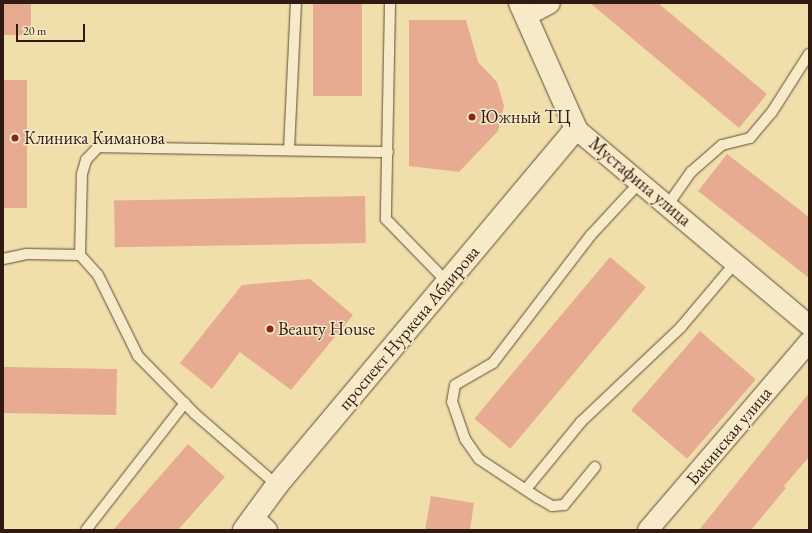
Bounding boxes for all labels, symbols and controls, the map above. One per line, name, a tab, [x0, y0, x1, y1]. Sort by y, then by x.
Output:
scale bar	[18, 16, 87, 42]
text: 20 m	[23, 23, 46, 39]
place label: Южный ТЦ	[480, 106, 571, 128]
marker: Южный ТЦ	[467, 112, 477, 122]
place label: Клиника Киманова	[24, 127, 165, 149]
marker: Клиника Киманова	[9, 132, 21, 144]
street label: Мустафина улица	[584, 133, 696, 231]
street label: проспект Нуркена Абдирова	[334, 241, 484, 415]
place label: Beauty House	[278, 318, 375, 340]
marker: Beauty House	[265, 324, 275, 334]
street label: Бакинская улица	[682, 383, 776, 489]

